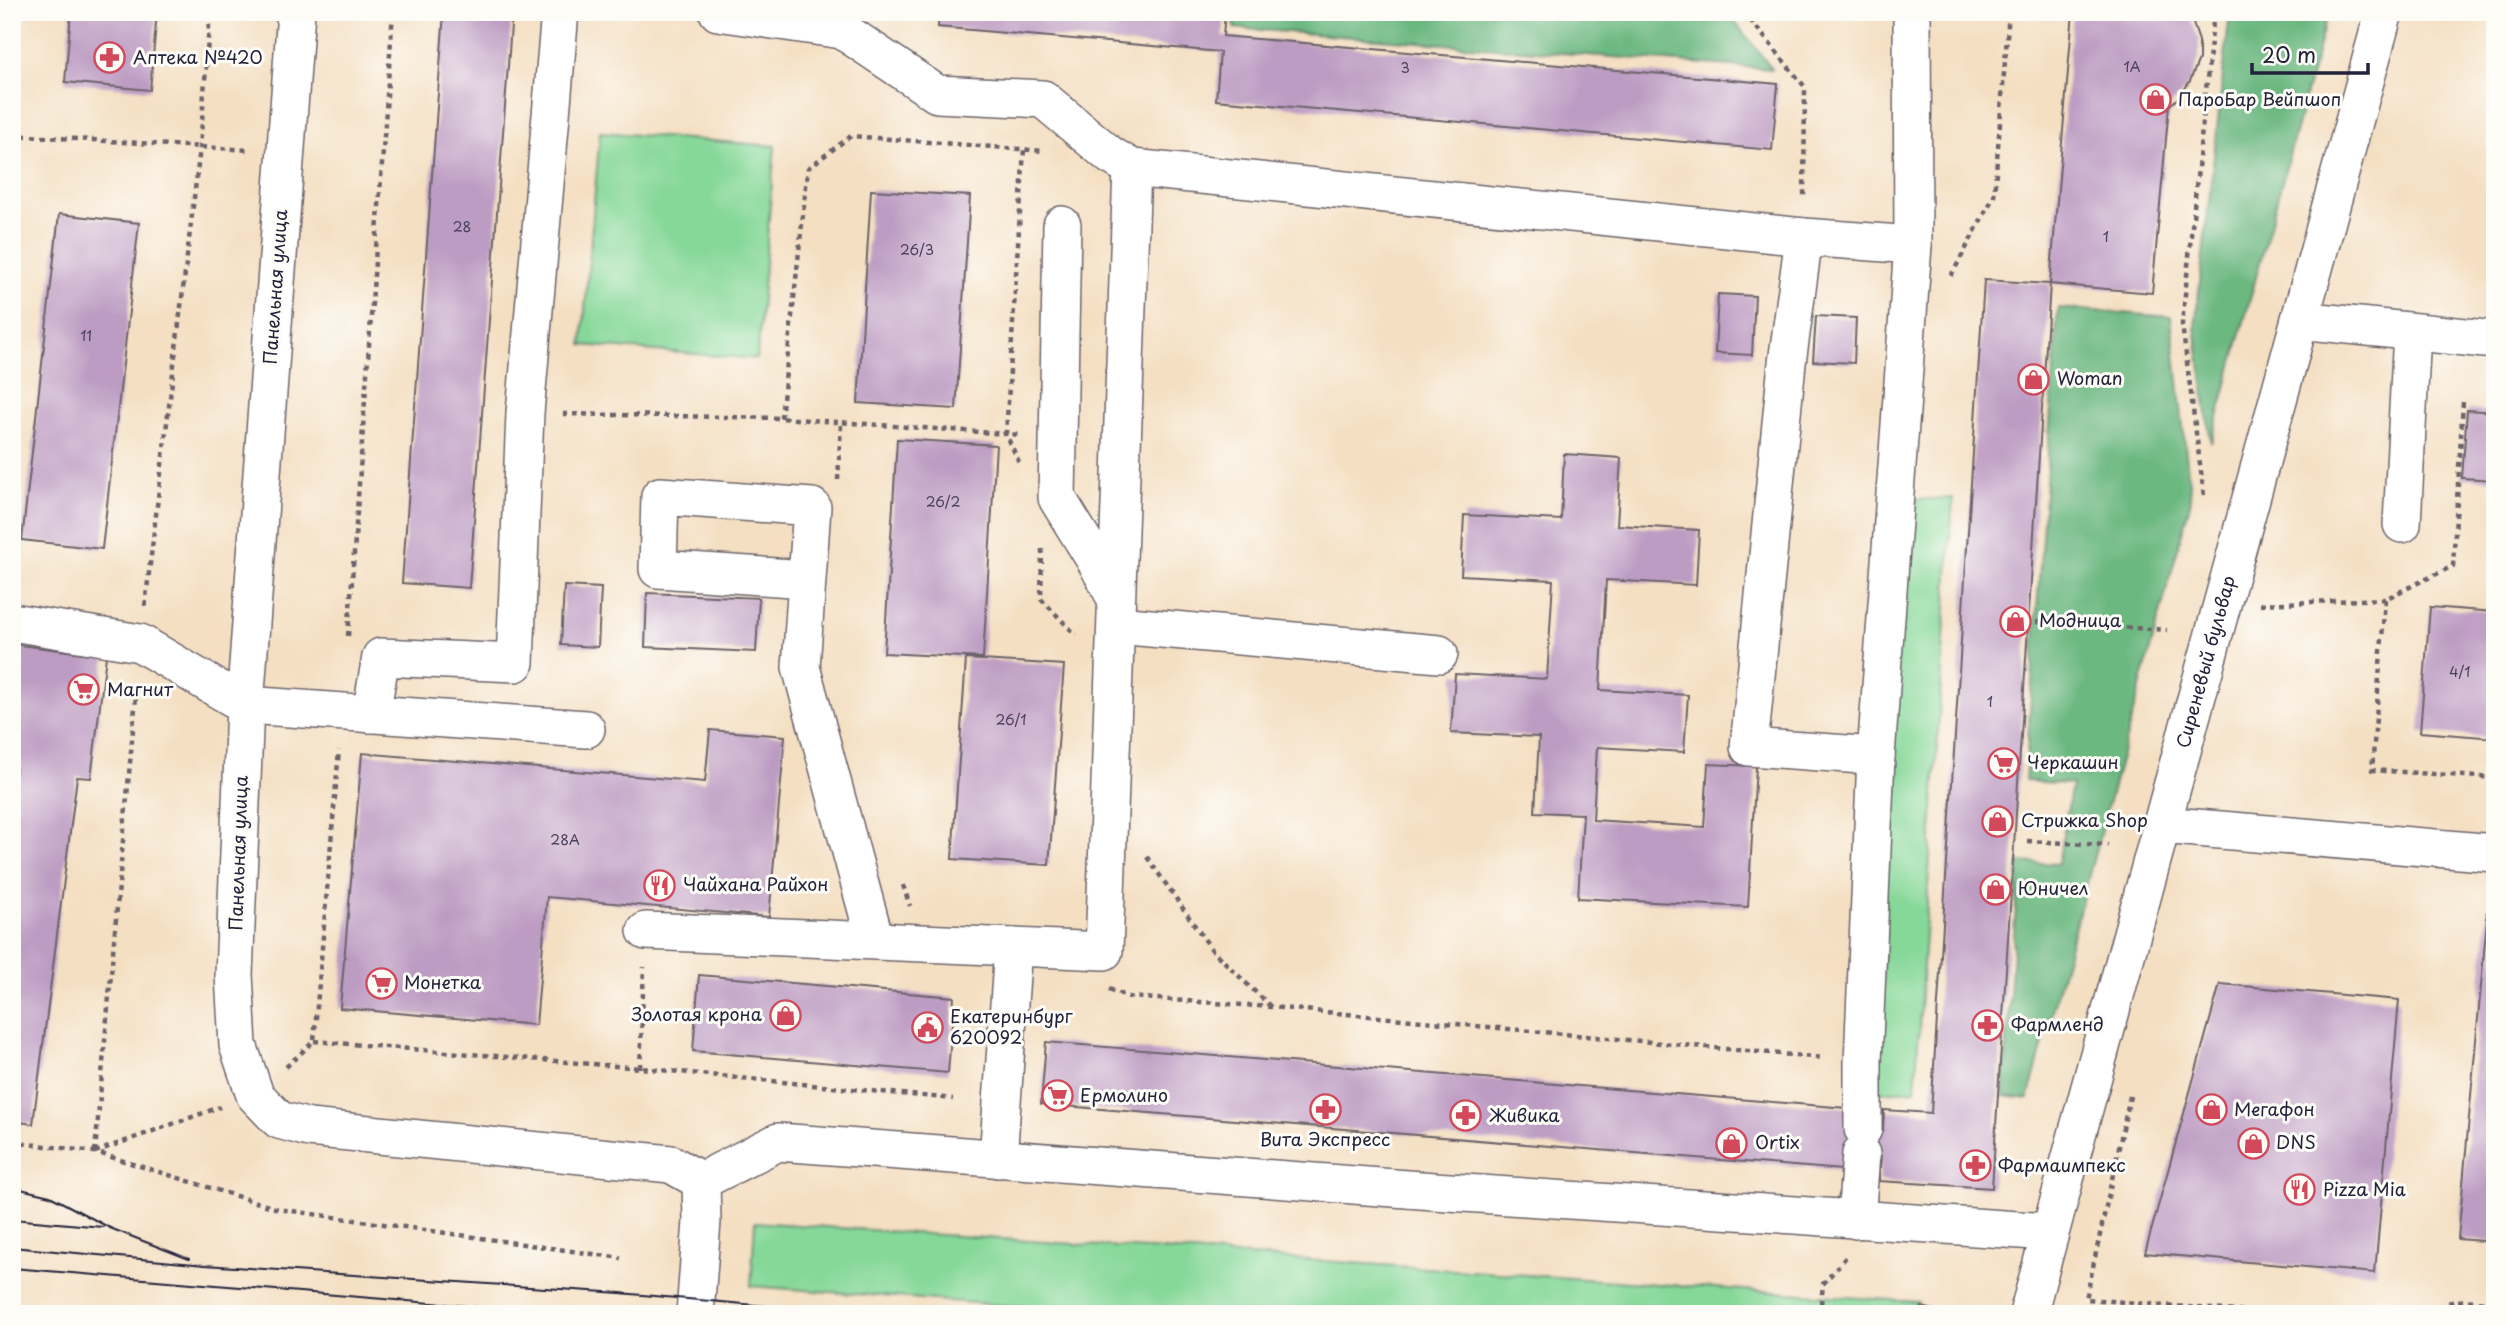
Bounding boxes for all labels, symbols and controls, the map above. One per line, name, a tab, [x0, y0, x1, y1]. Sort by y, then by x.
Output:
scale bar	[2252, 32, 2367, 76]
text: 20 m	[2262, 38, 2316, 70]
pharmacy icon: Аптека №420	[93, 41, 127, 75]
place label: Аптека №420	[133, 43, 263, 70]
house number: 1А	[2123, 56, 2141, 77]
house number: 3	[1400, 57, 1410, 78]
shop icon: ПароБар Вейпшоп	[2138, 83, 2172, 117]
place label: ПароБар Вейпшоп	[2178, 85, 2341, 112]
street label: Панельная улица	[256, 208, 293, 365]
house number: 28	[453, 216, 471, 237]
house number: 1	[2103, 226, 2109, 247]
house number: 26/3	[900, 239, 934, 260]
house number: 11	[80, 325, 92, 346]
shop icon: Woman	[2017, 362, 2051, 396]
place label: Woman	[2057, 364, 2122, 391]
house number: 26/2	[926, 491, 960, 512]
street label: Сиреневый бульвар	[2168, 572, 2241, 751]
shop icon: Модница	[1999, 604, 2033, 638]
place label: Модница	[2039, 606, 2122, 633]
house number: 4/1	[2449, 661, 2471, 682]
supermarket icon: Магнит	[67, 673, 101, 707]
place label: Магнит	[107, 675, 174, 702]
house number: 1	[1987, 691, 1993, 712]
house number: 26/1	[995, 709, 1027, 730]
supermarket icon: Черкашин	[1987, 746, 2021, 780]
place label: Черкашин	[2027, 748, 2119, 775]
street label: Панельная улица	[221, 774, 254, 931]
shop icon: Стрижка Shop	[1981, 804, 2015, 838]
place label: Стрижка Shop	[2021, 806, 2148, 833]
house number: 28А	[550, 829, 580, 850]
restaurant icon: Чайхана Райхон	[643, 868, 677, 902]
place label: Чайхана Райхон	[683, 870, 828, 897]
shop icon: Юничел	[1978, 872, 2012, 906]
place label: Юничел	[2018, 874, 2088, 901]
supermarket icon: Монетка	[364, 966, 398, 1000]
place label: Монетка	[404, 968, 482, 995]
shop icon: Золотая крона	[768, 998, 802, 1032]
place label: Золотая крона	[632, 1000, 763, 1027]
place label: Екатеринбург 620092	[950, 1002, 1074, 1050]
pharmacy icon: Фармленд	[1971, 1008, 2005, 1042]
public building icon: Екатеринбург 620092	[910, 1010, 944, 1044]
place label: Фармленд	[2011, 1010, 2104, 1037]
supermarket icon: Ермолино	[1040, 1079, 1074, 1113]
place label: Ермолино	[1080, 1081, 1168, 1108]
pharmacy icon: Вита Экспресс	[1308, 1092, 1342, 1126]
shop icon: Мегафон	[2194, 1093, 2228, 1127]
place label: Мегафон	[2234, 1095, 2315, 1122]
pharmacy icon: Живика	[1449, 1099, 1483, 1133]
place label: Живика	[1489, 1101, 1560, 1128]
place label: Вита Экспресс	[1260, 1125, 1390, 1152]
shop icon: Ortix	[1715, 1126, 1749, 1160]
shop icon: DNS	[2236, 1126, 2270, 1160]
place label: Ortix	[1755, 1128, 1800, 1155]
place label: DNS	[2276, 1128, 2316, 1155]
pharmacy icon: Фармаимпекс	[1958, 1149, 1992, 1183]
place label: Фармаимпекс	[1998, 1151, 2126, 1178]
restaurant icon: Pizza Mia	[2283, 1173, 2317, 1207]
place label: Pizza Mia	[2323, 1175, 2406, 1202]

